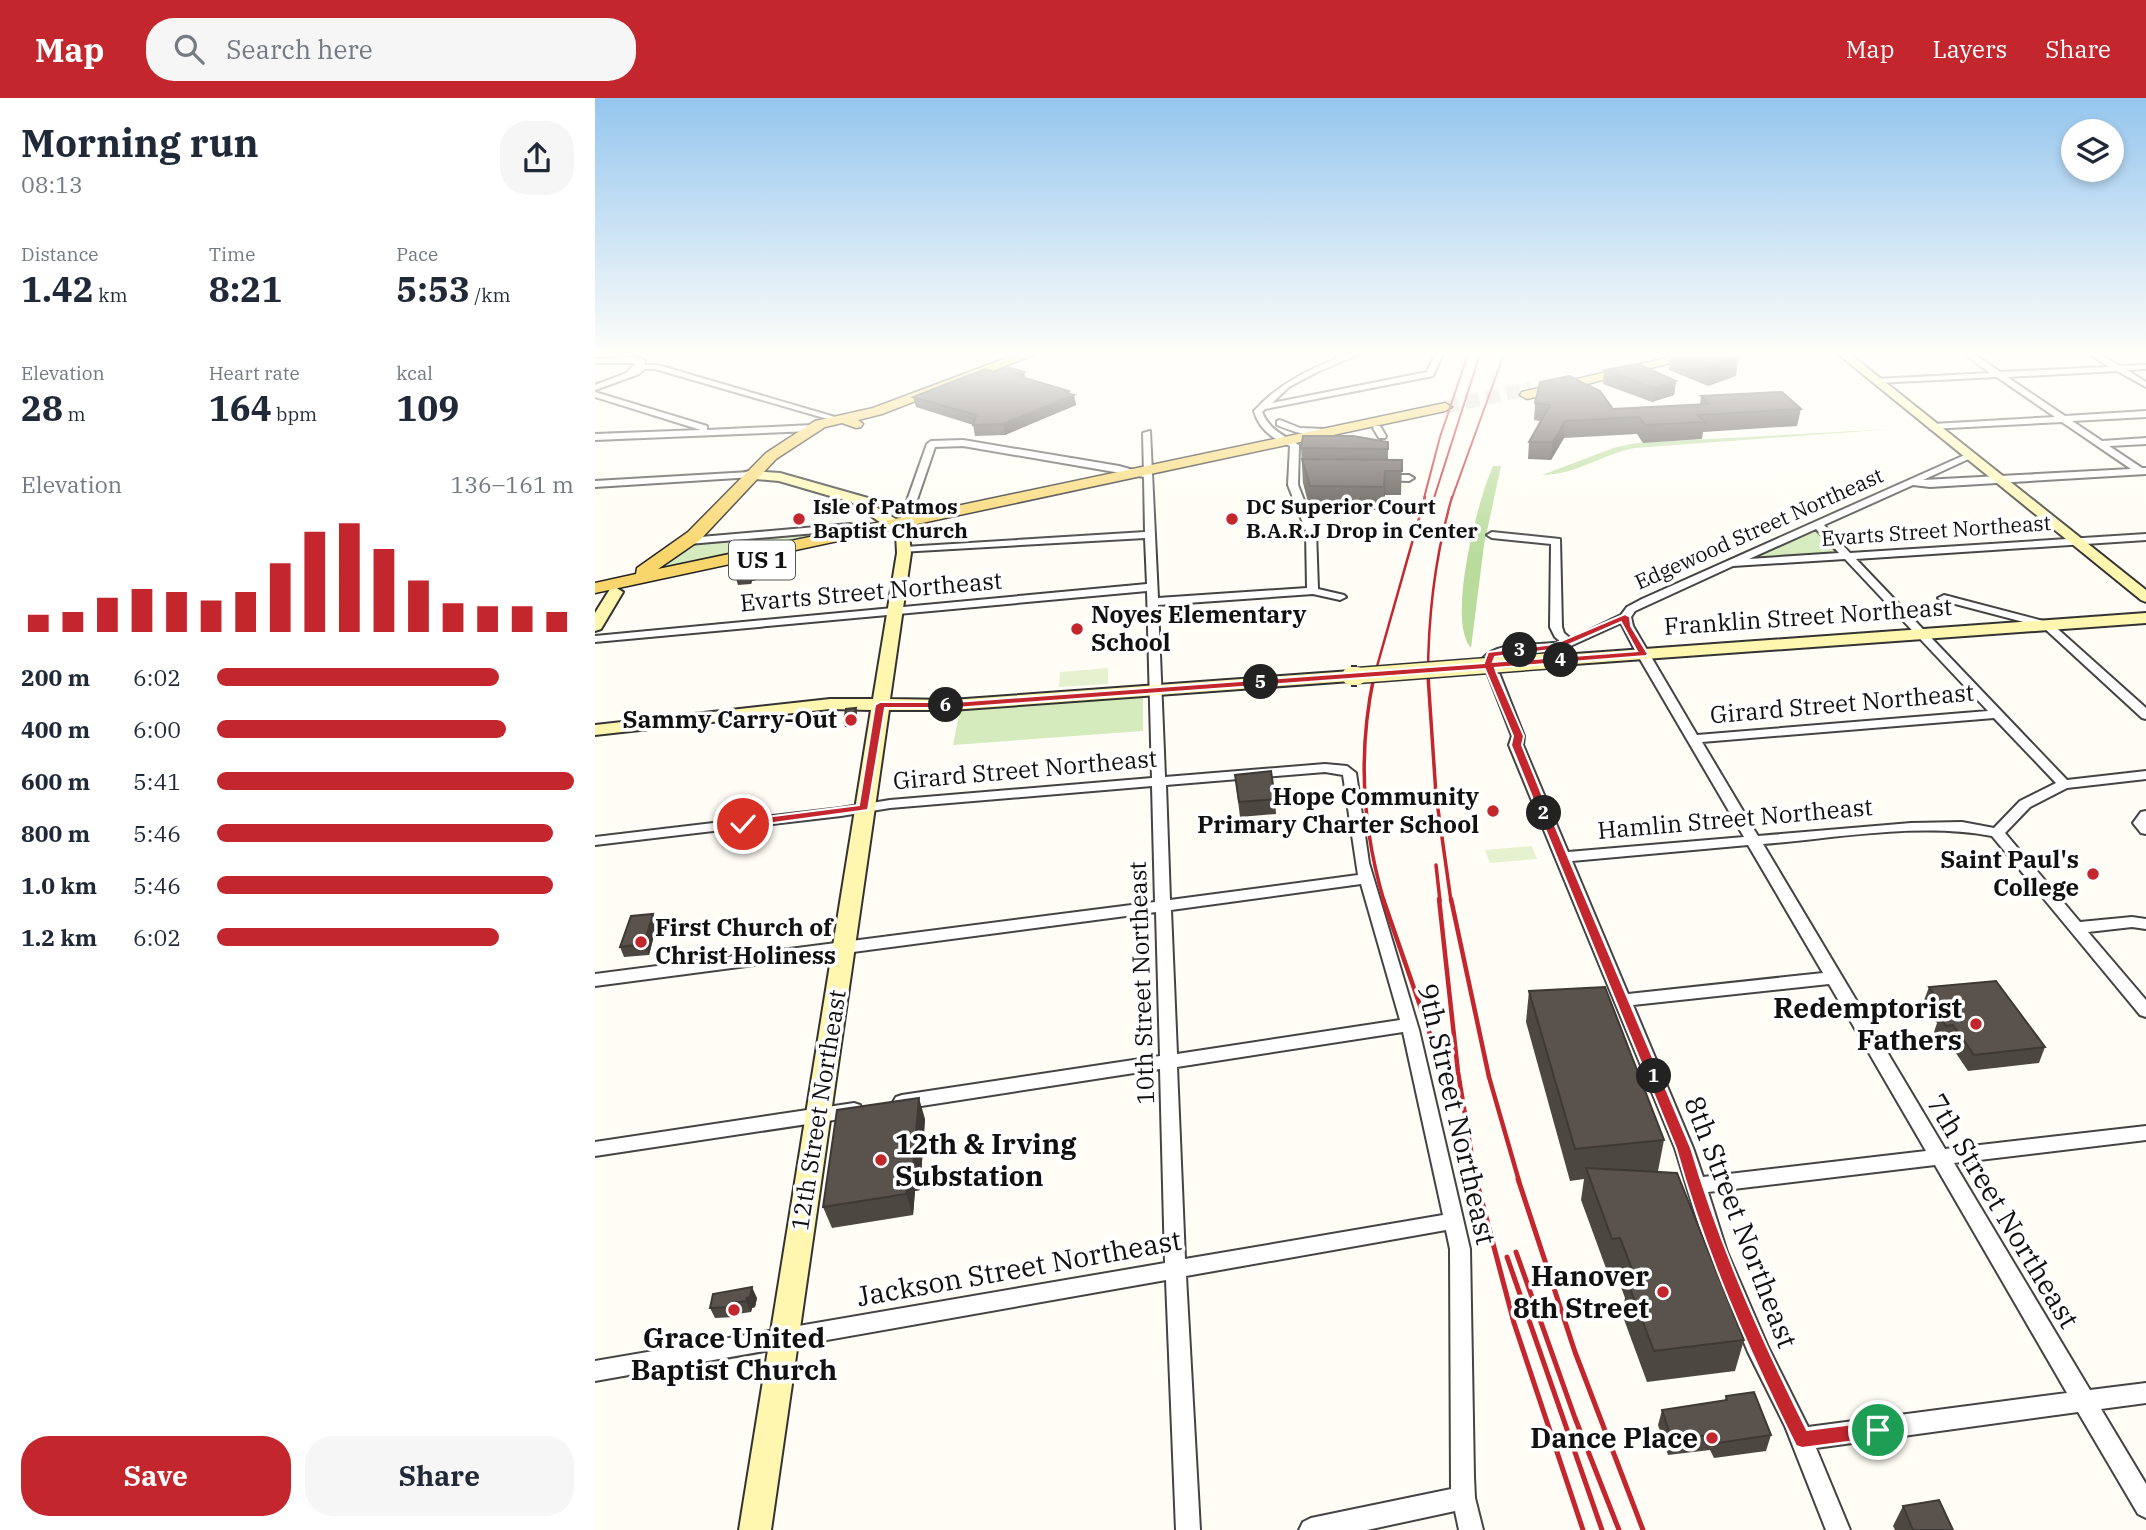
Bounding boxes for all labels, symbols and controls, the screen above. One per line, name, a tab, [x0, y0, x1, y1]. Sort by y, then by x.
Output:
search box	[146, 18, 636, 81]
text: Map	[35, 28, 104, 71]
icon: search	[170, 30, 208, 68]
text: Search here	[226, 32, 373, 66]
text: Map	[1846, 33, 1894, 65]
text: Layers	[1932, 33, 2007, 65]
text: Share	[2045, 33, 2111, 65]
text: Morning run	[21, 118, 259, 167]
map controls	[2061, 119, 2124, 182]
button: layers	[2061, 119, 2124, 182]
button: share	[500, 121, 574, 195]
text: 08:13	[21, 169, 83, 199]
text: Distance	[21, 242, 99, 266]
text: Time	[209, 242, 255, 266]
text: Pace	[396, 242, 438, 266]
text: 1.42	[21, 266, 94, 312]
text: 8:21	[209, 266, 282, 312]
text: 5:53	[396, 266, 470, 312]
text: km	[94, 283, 128, 307]
text: /km	[470, 283, 511, 307]
text: Elevation	[21, 361, 105, 385]
text: Heart rate	[209, 361, 300, 385]
text: kcal	[396, 361, 433, 385]
text: 28	[21, 385, 63, 431]
text: 164	[209, 385, 272, 431]
text: 109	[396, 385, 459, 431]
text: m	[63, 402, 86, 426]
text: bpm	[272, 402, 317, 426]
street label: Edgewood Street Northeast	[1630, 461, 1887, 596]
text: Elevation	[21, 469, 122, 499]
text: 136–161 m	[450, 469, 574, 499]
place label: Isle of Patmos Baptist Church	[813, 492, 968, 544]
place label: DC Superior Court B.A.R.J Drop in Center	[1246, 492, 1479, 544]
street label: Evarts Street Northeast	[1820, 508, 2052, 552]
marker: Isle of Patmos Baptist Church	[791, 511, 807, 527]
marker: DC Superior Court B.A.R.J Drop in Center	[1224, 511, 1240, 527]
road number: US 1	[729, 540, 795, 580]
street label: Evarts Street Northeast	[738, 564, 1003, 618]
street label: Franklin Street Northeast	[1663, 590, 1953, 642]
place label: Noyes Elementary School	[1091, 598, 1307, 658]
marker: Noyes Elementary School	[1069, 621, 1085, 637]
pin: 3	[1503, 632, 1537, 668]
text: 3	[1514, 637, 1525, 661]
pin: 4	[1543, 642, 1579, 678]
text: 4	[1555, 647, 1566, 671]
text: 200 m	[21, 662, 90, 692]
text: 6:02	[133, 662, 181, 692]
pin: 5	[1243, 664, 1279, 700]
text: 5	[1255, 669, 1266, 693]
street label: Girard Street Northeast	[1709, 676, 1975, 730]
pin: 6	[929, 688, 963, 722]
text: 6	[940, 692, 951, 716]
place label: Sammy Carry-Out	[623, 703, 837, 735]
marker: Sammy Carry-Out	[843, 712, 859, 728]
text: 400 m	[21, 714, 90, 744]
text: 6:00	[133, 714, 181, 744]
street label: Girard Street Northeast	[892, 742, 1158, 796]
text: 600 m	[21, 766, 90, 796]
text: 5:41	[133, 766, 181, 796]
place label: Hope Community Primary Charter School	[1197, 780, 1479, 840]
street label: Hamlin Street Northeast	[1596, 790, 1874, 846]
pin	[713, 794, 773, 854]
pin: 2	[1527, 796, 1562, 830]
text: 2	[1538, 800, 1549, 824]
marker: Hope Community Primary Charter School	[1485, 803, 1501, 819]
icon: check	[724, 805, 762, 843]
text: 800 m	[21, 818, 90, 848]
text: 5:46	[133, 818, 181, 848]
place label: Saint Paul's College	[1940, 843, 2079, 903]
street label: 10th Street Northeast	[1121, 861, 1161, 1105]
marker: Saint Paul's College	[2085, 866, 2101, 882]
text: 1.0 km	[21, 870, 97, 900]
text: 5:46	[133, 870, 181, 900]
place label: First Church of Christ Holiness	[655, 911, 836, 971]
text: 1.2 km	[21, 922, 97, 952]
text: 6:02	[133, 922, 181, 952]
marker: First Church of Christ Holiness	[633, 934, 649, 950]
street label: 9th Street Northeast	[1409, 980, 1506, 1248]
street label: 12th Street Northeast	[783, 987, 853, 1233]
place label: Redemptorist Fathers	[1773, 989, 1962, 1058]
marker: Redemptorist Fathers	[1968, 1016, 1984, 1032]
pin: 1	[1637, 1058, 1671, 1094]
text: 1	[1648, 1063, 1659, 1087]
street label: 7th Street Northeast	[1919, 1087, 2088, 1335]
street label: 8th Street Northeast	[1676, 1090, 1807, 1353]
place label: 12th & Irving Substation	[895, 1125, 1077, 1194]
marker: 12th & Irving Substation	[873, 1152, 889, 1168]
street label: Jackson Street Northeast	[854, 1221, 1184, 1314]
place label: Hanover 8th Street	[1513, 1257, 1649, 1326]
marker: Hanover 8th Street	[1655, 1284, 1671, 1300]
marker: Grace United Baptist Church	[726, 1302, 742, 1318]
place label: Grace United Baptist Church	[631, 1319, 837, 1388]
pin	[1848, 1400, 1908, 1460]
icon: arrive	[1859, 1411, 1897, 1449]
place label: Dance Place	[1530, 1419, 1698, 1456]
marker: Dance Place	[1704, 1430, 1720, 1446]
button: Save	[21, 1436, 291, 1516]
button: Share	[305, 1436, 574, 1516]

